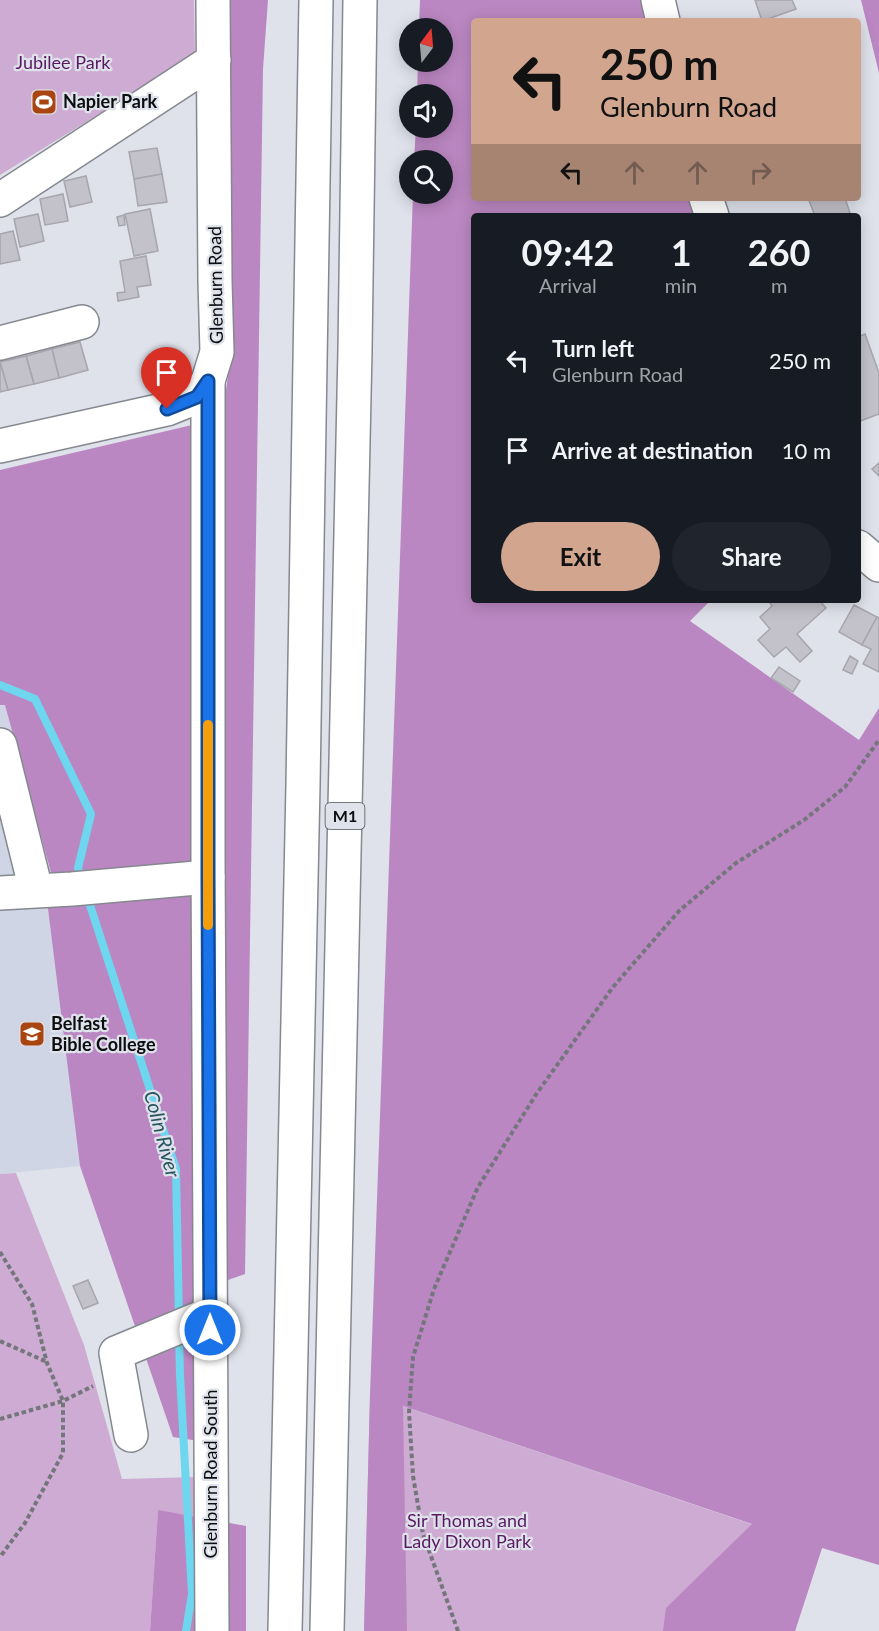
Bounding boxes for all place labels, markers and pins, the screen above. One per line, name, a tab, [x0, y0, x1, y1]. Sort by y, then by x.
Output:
sports icon: Napier Park	[29, 87, 59, 117]
place label: Napier Park	[63, 90, 158, 112]
pin	[141, 347, 192, 409]
place label: Belfast Bible College	[51, 1012, 156, 1055]
school or university icon: Belfast Bible College	[17, 1019, 47, 1049]

